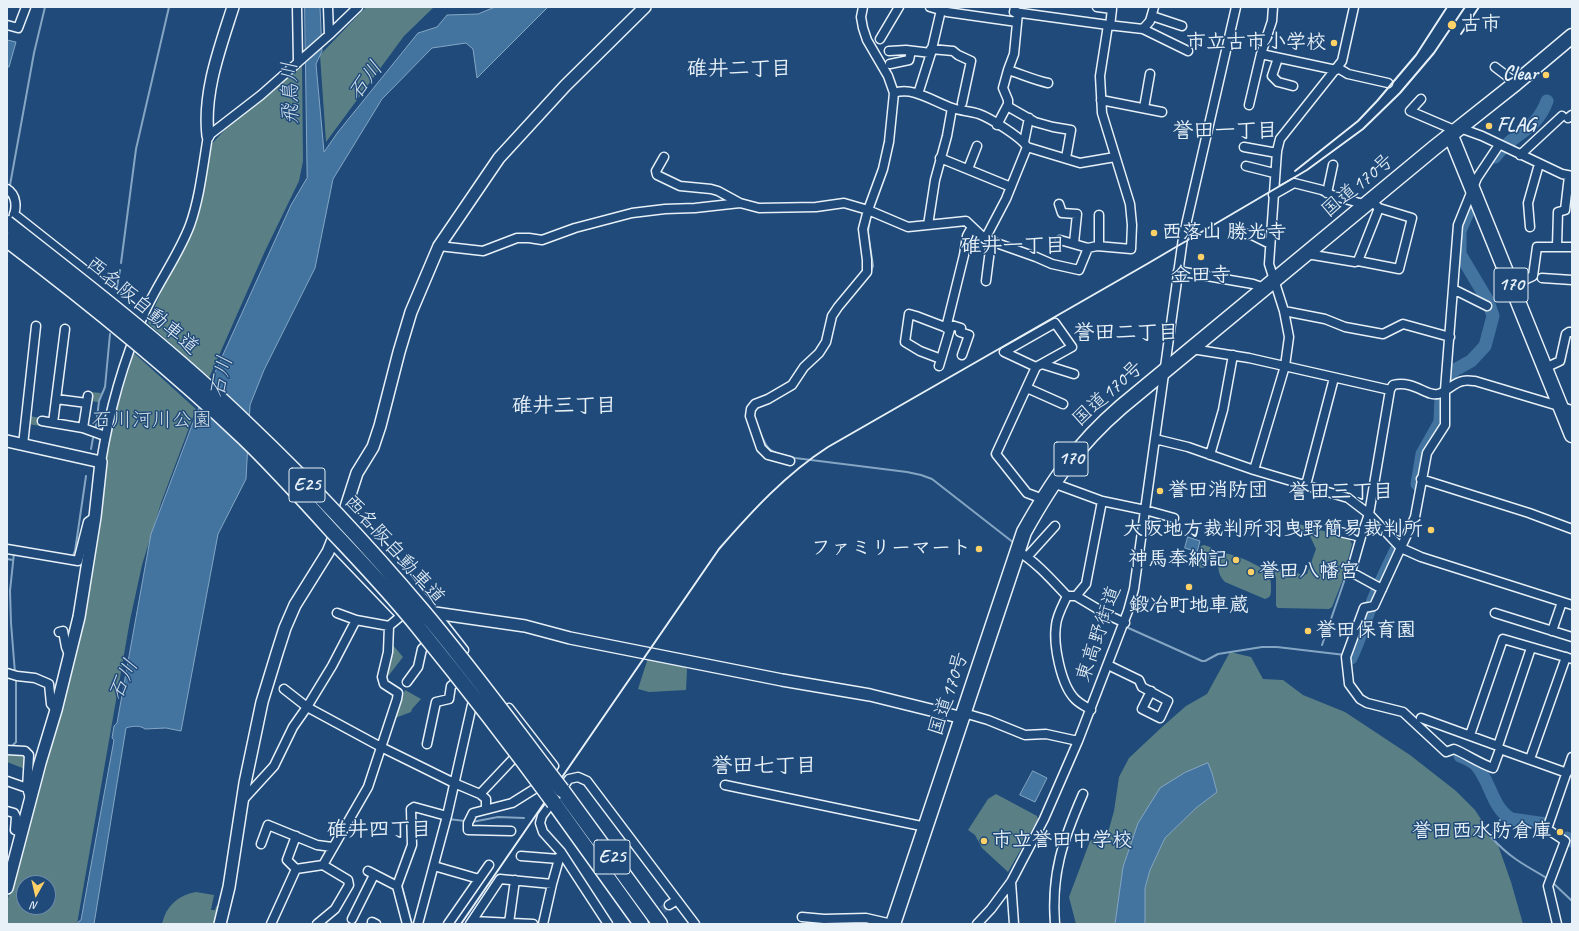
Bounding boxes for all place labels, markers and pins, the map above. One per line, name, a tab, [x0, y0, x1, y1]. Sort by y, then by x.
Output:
place label: 古市	[1461, 13, 1501, 37]
marker: 古市	[1446, 19, 1458, 31]
place label: 市立古市小学校	[1186, 31, 1326, 55]
marker: 市立古市小学校	[1329, 38, 1339, 48]
place label: Clear	[1503, 63, 1538, 87]
marker: Clear	[1541, 70, 1551, 80]
place label: FLAG	[1497, 114, 1535, 138]
marker: FLAG	[1484, 121, 1494, 131]
place label: 西落山 勝光寺	[1162, 221, 1287, 245]
marker: 西落山 勝光寺	[1149, 228, 1159, 238]
marker: 金田寺	[1196, 252, 1206, 262]
place label: 金田寺	[1171, 264, 1231, 288]
place label: 誉田消防団	[1168, 479, 1268, 503]
marker: 誉田消防団	[1155, 486, 1165, 496]
place label: 大阪地方裁判所羽曳野簡易裁判所	[1123, 518, 1423, 542]
marker: 大阪地方裁判所羽曳野簡易裁判所	[1426, 525, 1436, 535]
place label: ファミリーマート	[811, 537, 971, 561]
marker: ファミリーマート	[974, 544, 984, 554]
place label: 神馬奉納記	[1128, 548, 1228, 572]
marker: 神馬奉納記	[1231, 555, 1241, 565]
place label: 誉田八幡宮	[1259, 560, 1359, 584]
marker: 誉田八幡宮	[1246, 567, 1256, 577]
marker: 鍛冶町地車蔵	[1184, 582, 1194, 592]
place label: 鍛冶町地車蔵	[1129, 594, 1249, 618]
place label: 誉田保育園	[1316, 619, 1416, 643]
marker: 誉田保育園	[1303, 626, 1313, 636]
place label: 誉田西水防倉庫	[1412, 820, 1552, 844]
marker: 誉田西水防倉庫	[1555, 827, 1565, 837]
place label: 市立誉田中学校	[992, 829, 1132, 853]
marker: 市立誉田中学校	[979, 836, 989, 846]

